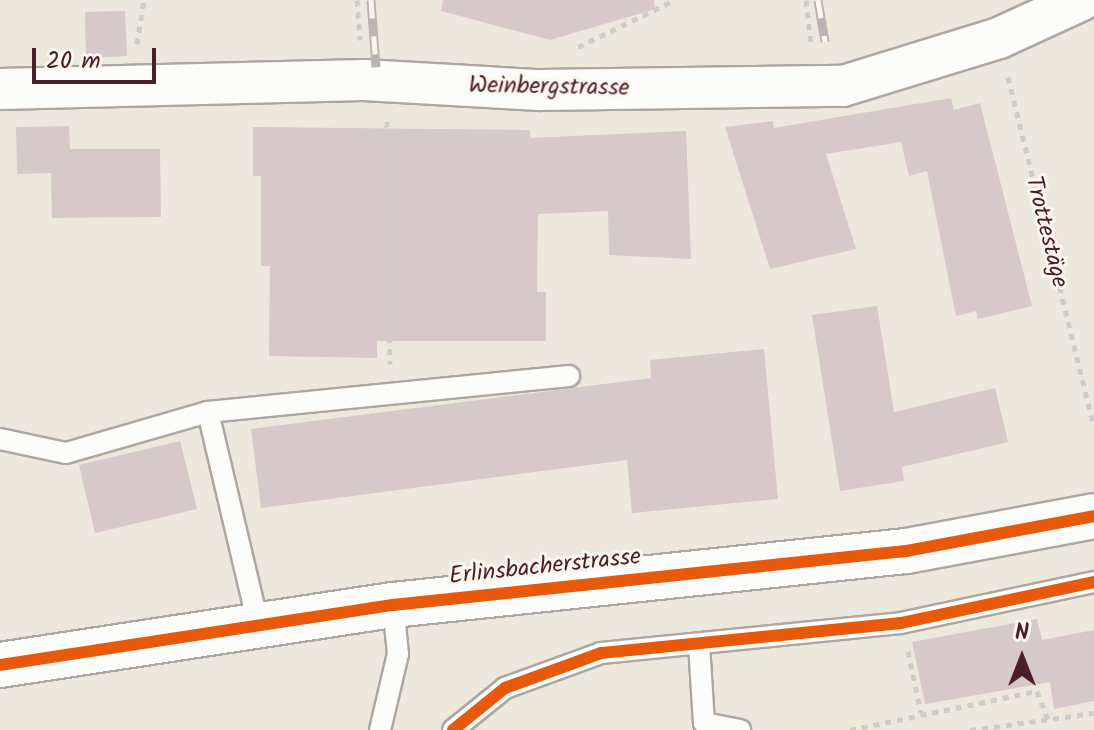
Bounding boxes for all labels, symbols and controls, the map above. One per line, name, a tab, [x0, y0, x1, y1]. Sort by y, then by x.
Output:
scale bar	[36, 32, 160, 82]
text: 20 m	[46, 42, 101, 81]
street label: Weinbergstrasse	[468, 71, 630, 103]
street label: Trottestäge	[1018, 173, 1074, 291]
street label: Erlinsbacherstrasse	[448, 543, 642, 591]
text: N	[1015, 616, 1029, 651]
north arrow	[982, 618, 1062, 698]

